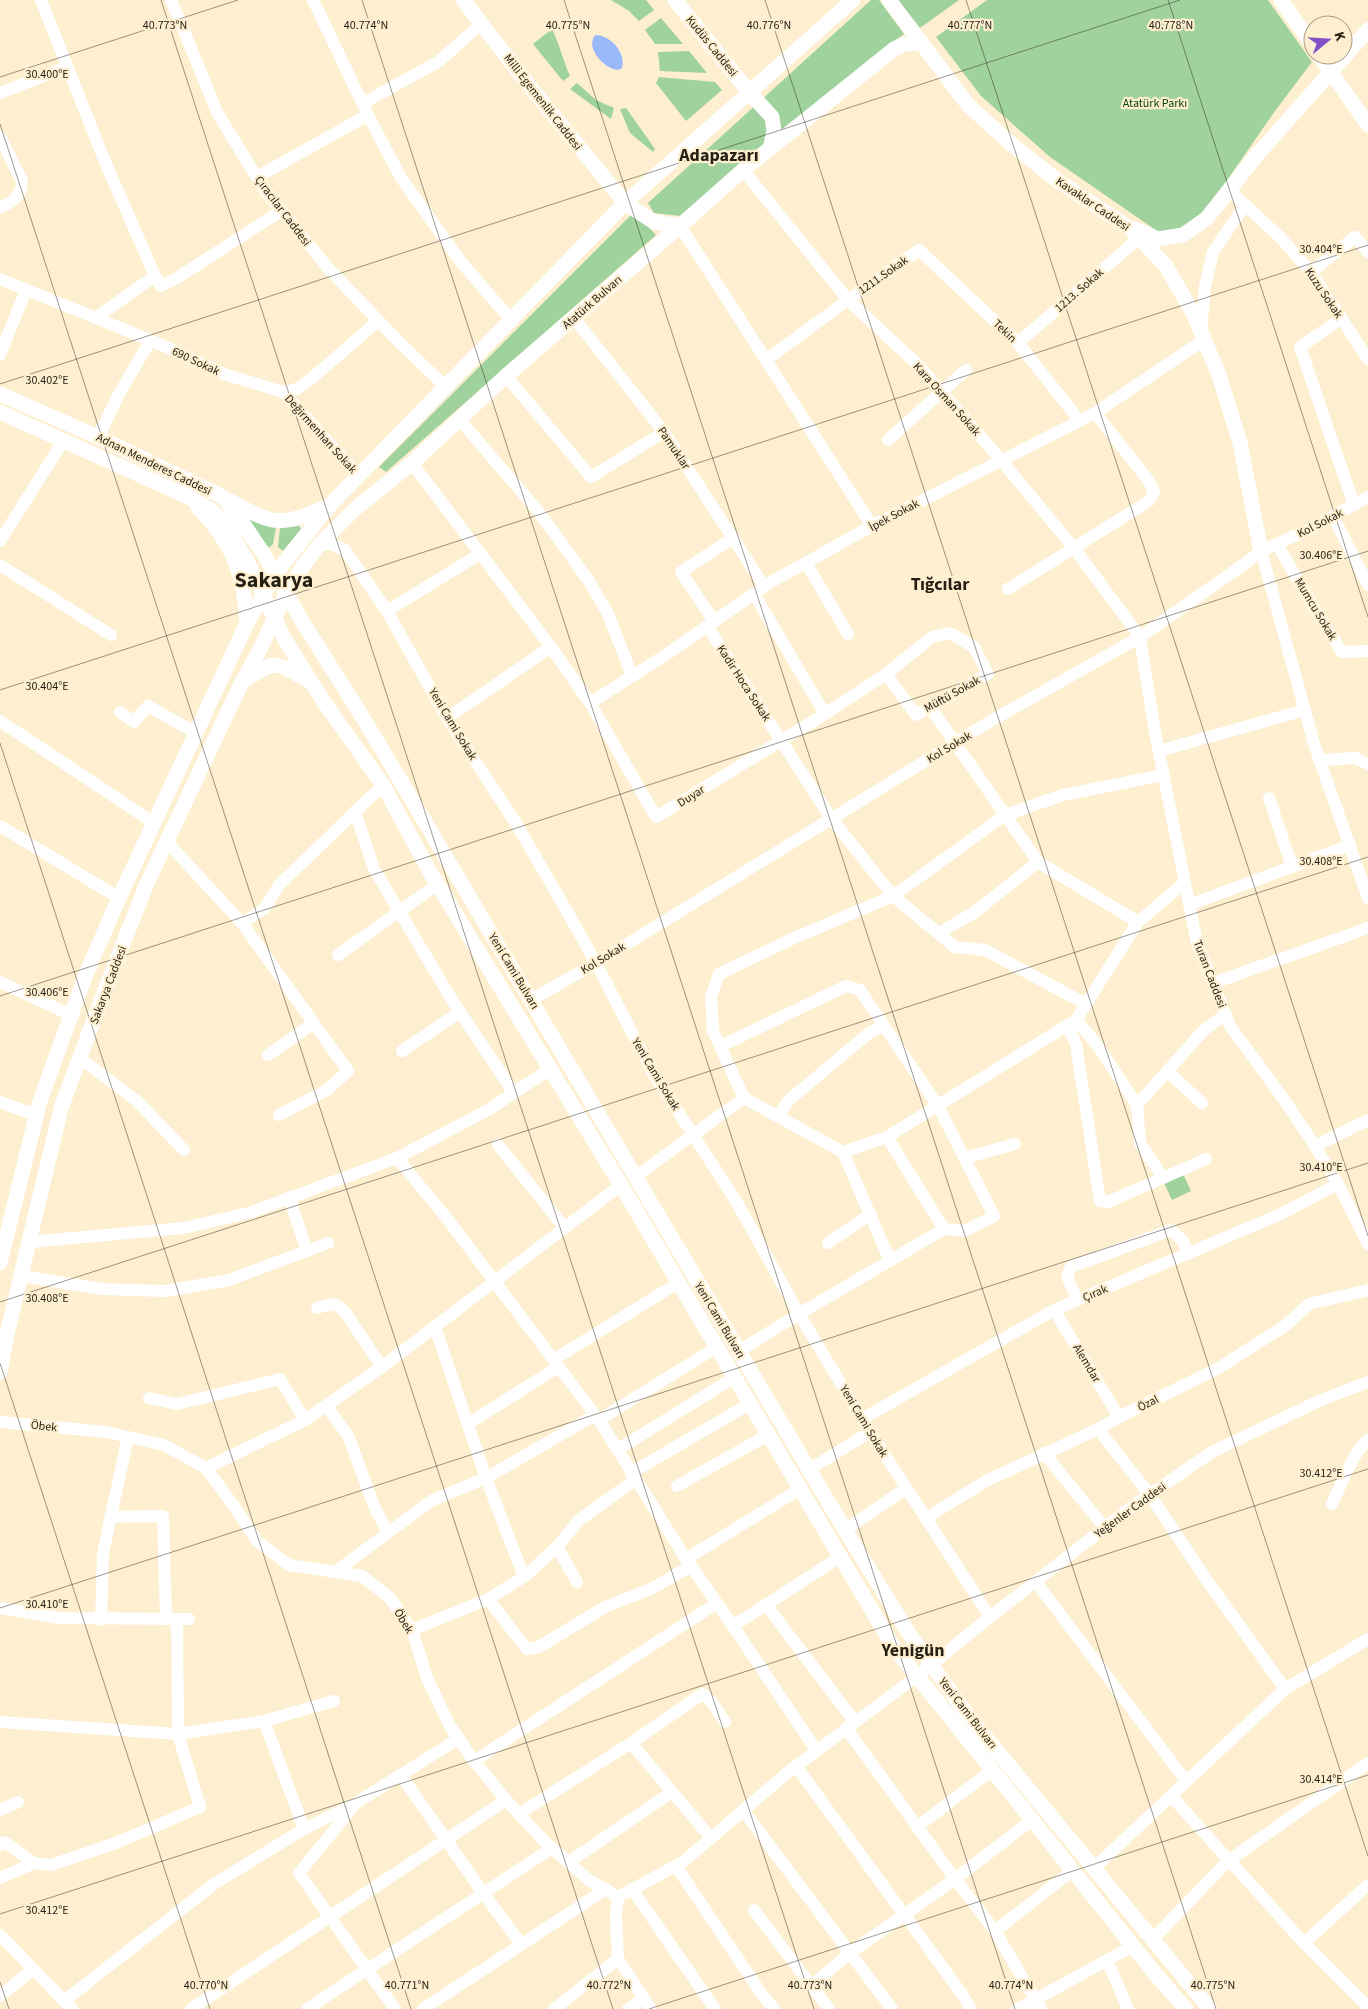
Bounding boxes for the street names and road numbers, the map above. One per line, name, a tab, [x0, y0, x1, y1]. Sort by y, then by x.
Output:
street label: Kudüs Caddesi	[682, 12, 742, 80]
street label: Milli Egemenlik Caddesi	[499, 50, 586, 154]
street label: Çıracılar Caddesi	[251, 173, 315, 250]
street label: Kavaklar Caddesi	[1052, 173, 1133, 236]
street label: 1211.Sokak	[855, 252, 912, 299]
street label: 1213. Sokak	[1051, 264, 1108, 316]
street label: Kuzu Sokak	[1300, 265, 1347, 322]
street label: Atatürk Bulvarı	[559, 272, 626, 333]
street label: Tekin	[989, 316, 1020, 347]
street label: 690 Sokak	[169, 343, 223, 380]
street label: Kara Osman Sokak	[909, 359, 984, 440]
street label: Değirmenhan Sokak	[280, 391, 361, 478]
street label: Pamuklar	[653, 424, 695, 474]
street label: Adnan Menderes Caddesi	[93, 429, 214, 500]
street label: İpek Sokak	[866, 495, 922, 536]
street label: Kol Sokak	[1294, 505, 1346, 542]
street label: Mumcu Sokak	[1290, 575, 1341, 644]
street label: Kadir Hoca Sokak	[712, 642, 775, 725]
street label: Müftü Sokak	[921, 672, 984, 717]
street label: Yeni Cami Sokak	[424, 684, 481, 764]
street label: Kol Sokak	[924, 727, 975, 767]
street label: Duyar	[674, 781, 709, 811]
street label: Yeni Cami Bulvarı	[483, 929, 543, 1013]
street label: Kol Sokak	[578, 938, 629, 978]
street label: Turan Caddesi	[1189, 938, 1230, 1011]
street label: Sakarya Caddesi	[86, 943, 131, 1027]
street label: Yeni Cami Sokak	[627, 1034, 684, 1114]
street label: Yeni Cami Bulvarı	[689, 1278, 749, 1362]
street label: Çırak	[1080, 1281, 1110, 1306]
street label: Alemdar	[1068, 1341, 1105, 1386]
street label: Yeni Cami Sokak	[835, 1381, 892, 1461]
street label: Özal	[1135, 1391, 1162, 1416]
street label: Öbek	[30, 1417, 58, 1436]
street label: Yeğenler Caddesi	[1090, 1478, 1170, 1543]
street label: Öbek	[389, 1606, 418, 1637]
street label: Yeni Cami Bulvarı	[934, 1673, 1001, 1753]

